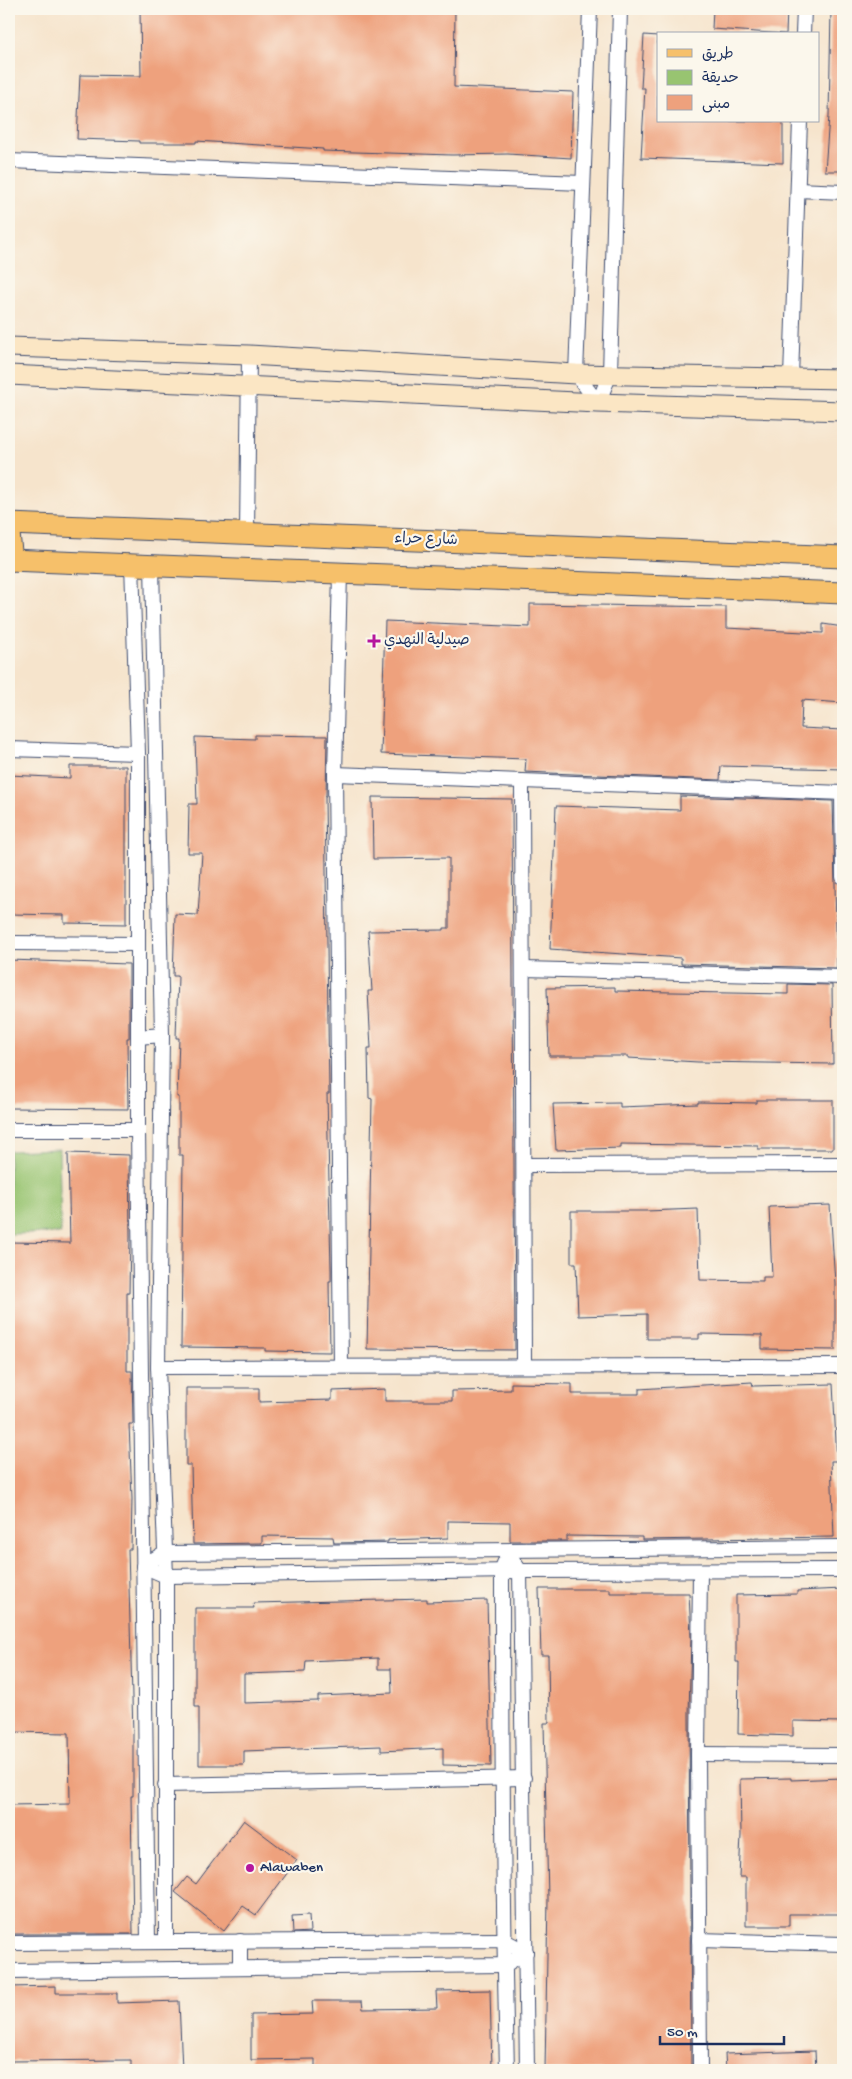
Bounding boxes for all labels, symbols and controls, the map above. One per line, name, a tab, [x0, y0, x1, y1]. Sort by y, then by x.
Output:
legend	[657, 32, 820, 122]
text: طريق	[702, 46, 734, 64]
text: حديقة	[702, 70, 739, 88]
text: مبنى	[702, 96, 730, 114]
street label: شارع حراء	[394, 530, 458, 550]
place label: صيدلية النهدي	[384, 632, 470, 650]
marker: صيدلية النهدي	[368, 635, 380, 647]
place label: Alawaben	[260, 1859, 323, 1877]
marker: Alawaben	[244, 1862, 256, 1874]
scale bar	[660, 2014, 783, 2046]
text: 50 m	[667, 2024, 698, 2042]

